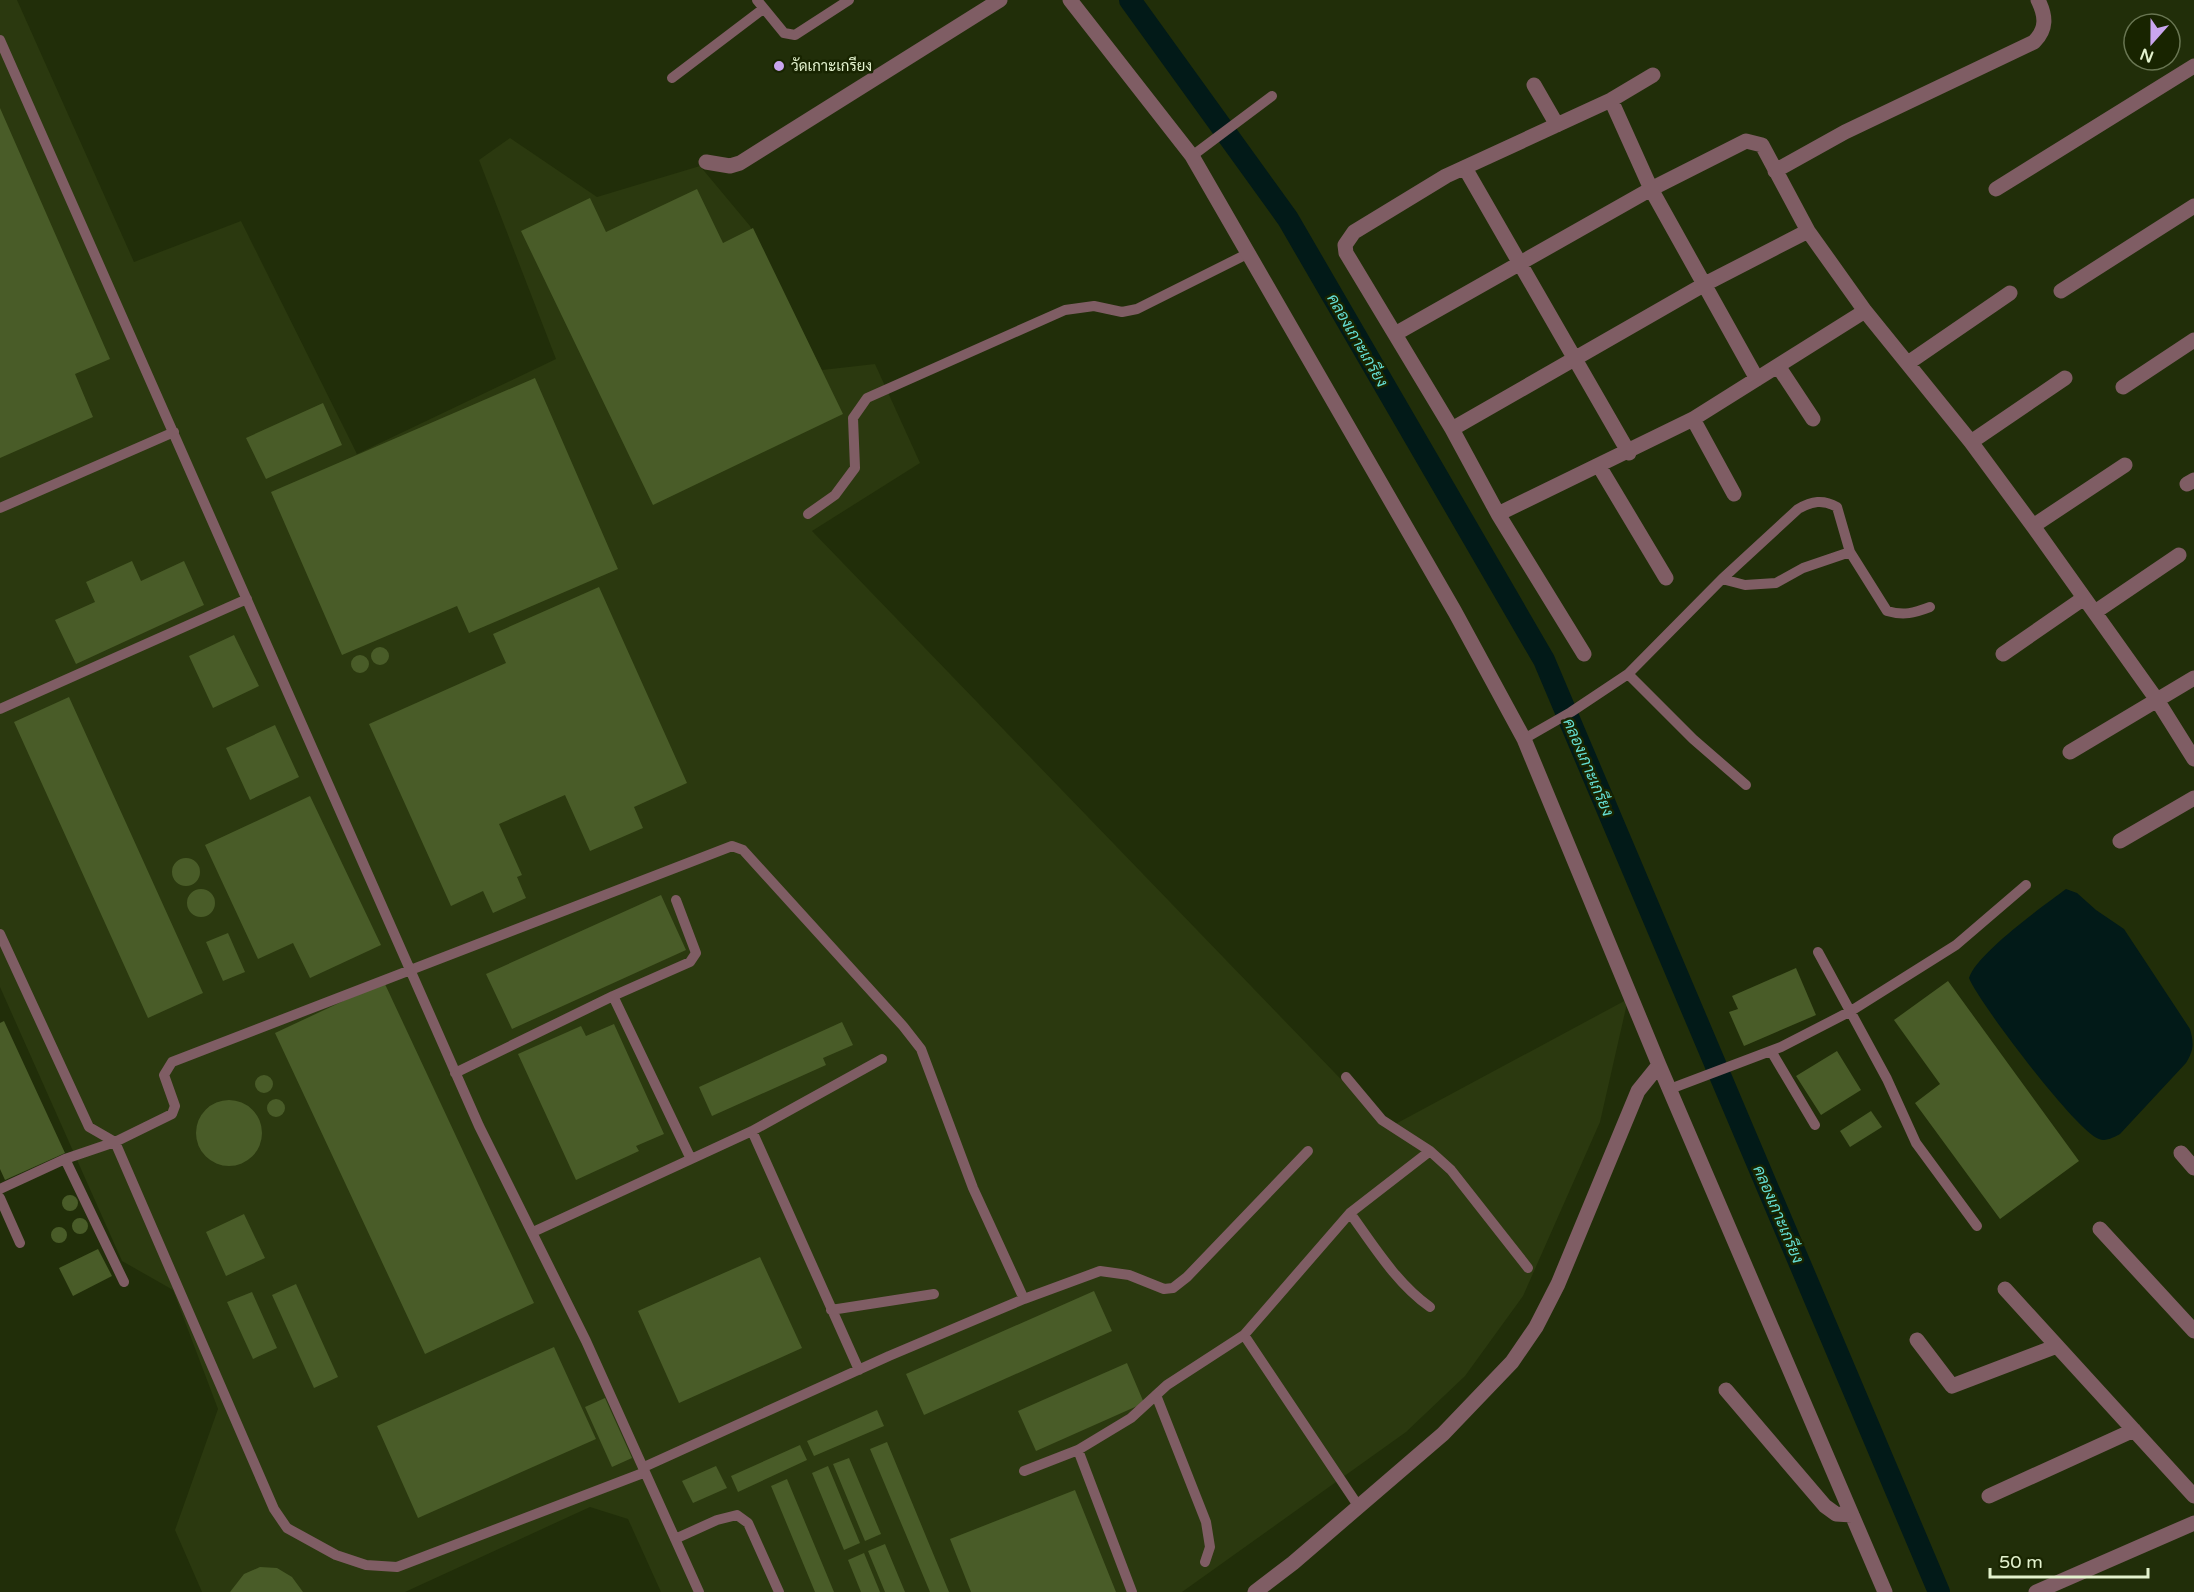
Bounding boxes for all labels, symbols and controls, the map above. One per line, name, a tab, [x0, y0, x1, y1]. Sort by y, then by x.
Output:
north arrow	[2122, 12, 2182, 72]
text: N	[2137, 43, 2157, 67]
place label: วัดเกาะเกรียง	[791, 56, 872, 75]
marker: วัดเกาะเกรียง	[772, 59, 786, 73]
water label: คลองเกาะเกรียง	[1322, 289, 1394, 391]
water label: คลองเกาะเกรียง	[1558, 715, 1620, 819]
water label: คลองเกาะเกรียง	[1748, 1162, 1810, 1266]
scale bar	[1990, 1541, 2148, 1579]
text: 50 m	[1999, 1551, 2043, 1573]

